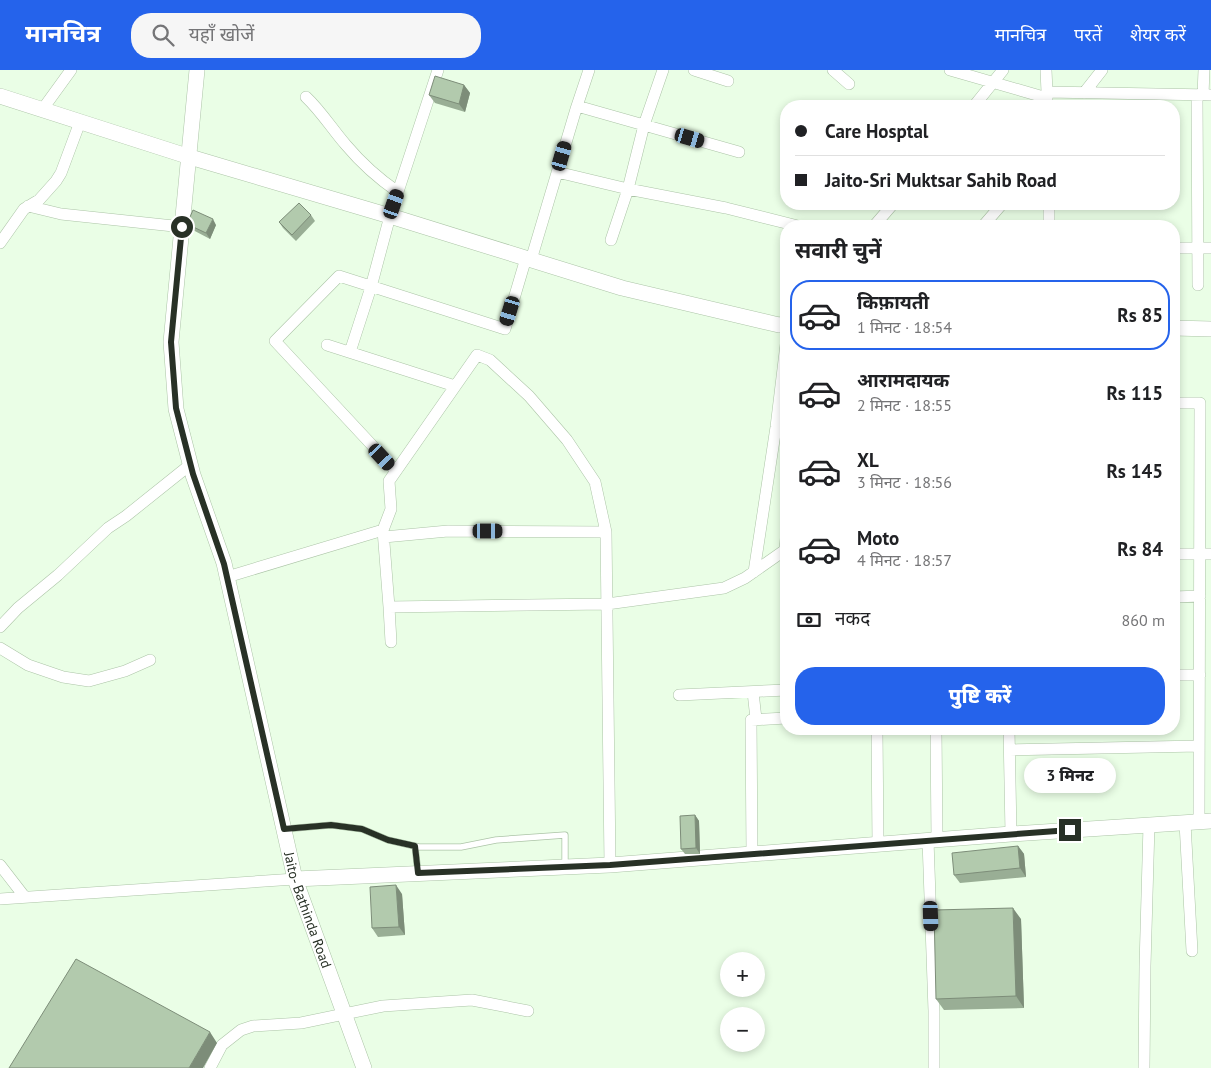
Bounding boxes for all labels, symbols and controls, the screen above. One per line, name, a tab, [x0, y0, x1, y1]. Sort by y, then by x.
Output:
search box	[131, 13, 481, 58]
text: मानचित्र	[25, 18, 101, 49]
icon: search	[149, 21, 177, 49]
text: यहाँ खोजें	[189, 22, 254, 46]
text: मानचित्र	[995, 23, 1046, 46]
text: परतें	[1074, 23, 1102, 46]
text: शेयर करें	[1130, 23, 1186, 46]
text: Care Hosptal	[825, 119, 928, 143]
car	[673, 127, 706, 149]
car	[550, 140, 573, 172]
text: Jaito-Sri Muktsar Sahib Road	[825, 168, 1057, 192]
car	[382, 187, 405, 221]
route start	[171, 216, 193, 238]
text: सवारी चुनें	[795, 236, 882, 264]
text: किफ़ायती	[857, 290, 929, 314]
icon: car	[797, 293, 842, 338]
car	[498, 294, 521, 328]
text: Rs 85	[1117, 303, 1163, 327]
text: 1 मिनट · 18:54	[857, 317, 952, 337]
text: आरामदायक	[857, 368, 949, 392]
icon: car	[797, 371, 842, 416]
text: Rs 115	[1106, 381, 1163, 405]
text: 2 मिनट · 18:55	[857, 395, 952, 415]
car	[366, 441, 397, 473]
text: XL	[857, 448, 879, 472]
icon: car	[797, 449, 842, 494]
text: Rs 145	[1106, 459, 1163, 483]
text: 3 मिनट · 18:56	[857, 472, 952, 492]
car	[473, 524, 503, 539]
text: Moto	[857, 526, 899, 550]
icon: car	[797, 527, 842, 572]
text: Rs 84	[1117, 537, 1163, 561]
text: 4 मिनट · 18:57	[857, 550, 952, 570]
icon: cash	[795, 606, 823, 634]
text: नकद	[835, 606, 870, 630]
text: 860 m	[1122, 610, 1165, 630]
button: पुष्टि करें	[795, 667, 1165, 725]
callout: 3 मिनट	[1024, 758, 1116, 792]
text: 3 मिनट	[1046, 765, 1094, 785]
route end	[1059, 819, 1081, 841]
street label: Jaito- Bathinda Road	[280, 849, 336, 970]
car	[922, 901, 939, 931]
map controls	[720, 952, 765, 1052]
button: +	[720, 952, 765, 997]
button: −	[720, 1007, 765, 1052]

